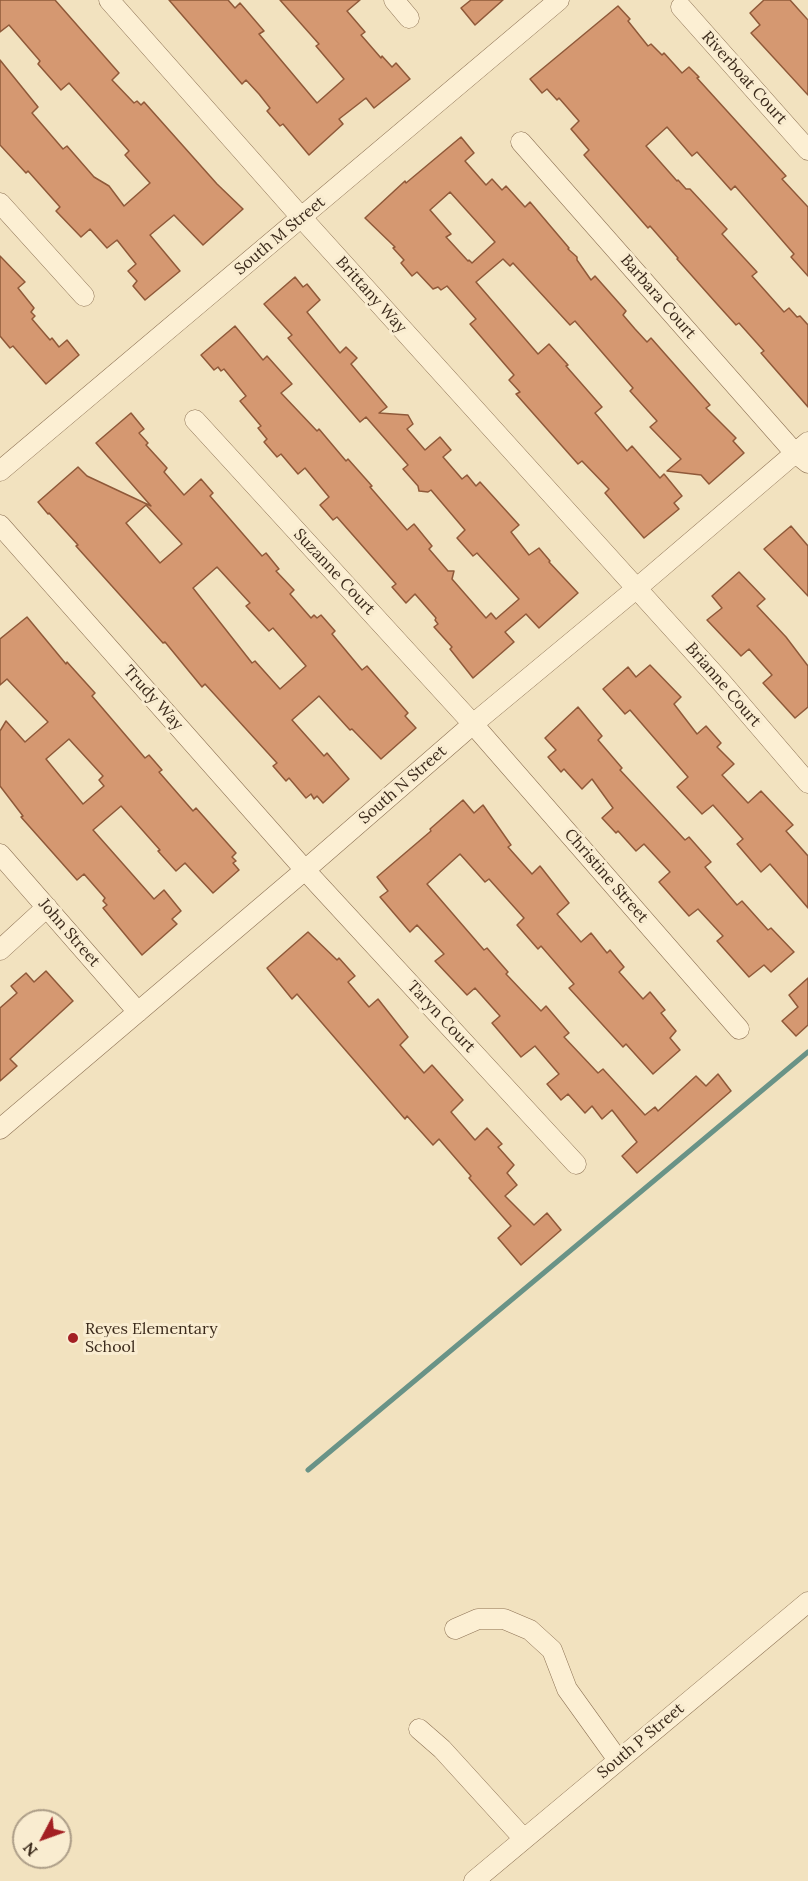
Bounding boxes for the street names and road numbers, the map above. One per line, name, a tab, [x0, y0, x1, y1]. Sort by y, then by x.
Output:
street label: Riverboat Court	[697, 27, 791, 129]
street label: South M Street	[231, 193, 329, 279]
street label: Barbara Court	[616, 251, 700, 343]
street label: Brittany Way	[332, 253, 410, 337]
street label: Suzanne Court	[289, 525, 379, 619]
street label: Brianne Court	[681, 639, 765, 731]
street label: Trudy Way	[119, 662, 187, 734]
street label: South N Street	[355, 742, 451, 828]
street label: Christine Street	[560, 825, 652, 927]
street label: John Street	[34, 895, 104, 971]
street label: Taryn Court	[403, 977, 479, 1057]
street label: South P Street	[594, 1699, 688, 1783]

